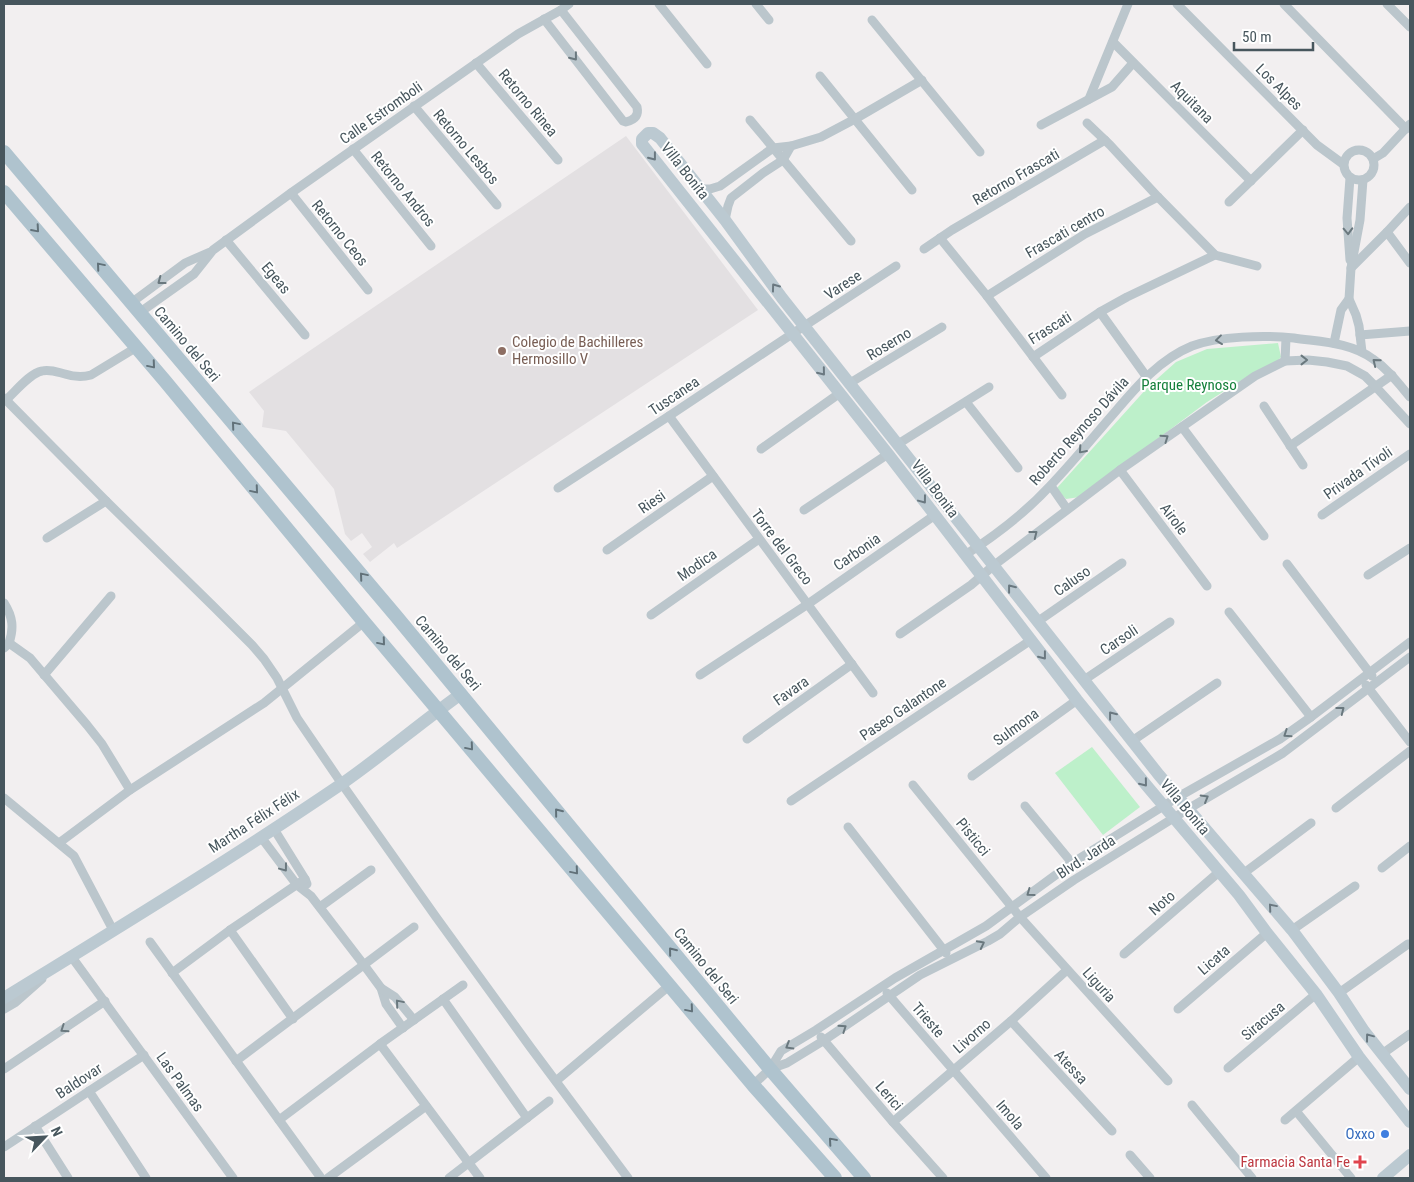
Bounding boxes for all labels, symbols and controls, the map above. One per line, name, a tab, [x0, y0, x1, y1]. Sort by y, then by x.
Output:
scale bar	[1234, 20, 1313, 52]
text: 50 m	[1242, 28, 1272, 46]
one-way arrow	[568, 51, 577, 61]
street label: Los Alpes	[1252, 60, 1306, 114]
street label: Retorno Rinea	[495, 66, 561, 140]
street label: Aquitana	[1167, 77, 1217, 127]
street label: Calle Estromboli	[336, 78, 426, 148]
street label: Retorno Lesbos	[429, 106, 503, 188]
street label: Villa Bonita	[657, 139, 713, 203]
street label: Retorno Frascati	[970, 145, 1062, 209]
street label: Retorno Andros	[367, 148, 439, 230]
one-way arrow	[648, 152, 657, 161]
street label: Retorno Ceos	[308, 196, 372, 270]
street label: Frascati centro	[1022, 202, 1108, 262]
one-way arrow	[30, 224, 39, 233]
one-way arrow	[1342, 227, 1353, 235]
street label: Egeas	[258, 259, 294, 298]
one-way arrow	[96, 262, 105, 271]
street label: Varese	[821, 266, 865, 304]
one-way arrow	[158, 275, 167, 283]
one-way arrow	[772, 283, 781, 293]
street label: Camino del Seri	[150, 303, 224, 385]
street label: Frascati	[1025, 308, 1075, 348]
street label: Roserno	[863, 324, 915, 364]
place label: Colegio de Bachilleres Hermosillo V	[512, 333, 644, 368]
one-way arrow	[1215, 334, 1223, 345]
marker: Colegio de Bachilleres Hermosillo V	[496, 345, 508, 357]
one-way arrow	[1300, 355, 1308, 365]
one-way arrow	[1373, 358, 1382, 367]
one-way arrow	[146, 359, 154, 368]
one-way arrow	[817, 366, 825, 375]
street label: Tuscanea	[645, 373, 703, 419]
street label: Roberto Reynoso Dávila	[1025, 373, 1133, 489]
park label: Parque Reynoso	[1141, 376, 1237, 394]
one-way arrow	[232, 422, 241, 431]
one-way arrow	[1159, 435, 1168, 444]
street label: Privada Tívoli	[1320, 443, 1396, 503]
one-way arrow	[1079, 444, 1088, 453]
street label: Villa Bonita	[908, 457, 962, 521]
one-way arrow	[250, 484, 258, 493]
street label: Riesi	[635, 486, 669, 518]
one-way arrow	[917, 494, 925, 503]
street label: Airole	[1156, 500, 1192, 538]
street label: Torre del Greco	[748, 506, 816, 588]
street label: Carbonia	[830, 529, 884, 575]
one-way arrow	[1028, 531, 1037, 540]
street label: Modica	[674, 545, 720, 585]
street label: Caluso	[1050, 562, 1094, 600]
one-way arrow	[359, 573, 368, 582]
one-way arrow	[1008, 585, 1016, 594]
street label: Camino del Seri	[411, 612, 485, 694]
street label: Carsoli	[1097, 621, 1141, 659]
one-way arrow	[376, 636, 384, 645]
one-way arrow	[1037, 650, 1045, 659]
street label: Favara	[770, 672, 812, 710]
street label: Paseo Galantone	[856, 673, 950, 745]
street label: Sulmona	[990, 705, 1042, 749]
one-way arrow	[1335, 707, 1344, 715]
one-way arrow	[1108, 712, 1117, 721]
one-way arrow	[1283, 728, 1293, 737]
one-way arrow	[464, 741, 472, 750]
street label: Villa Bonita	[1156, 775, 1214, 839]
one-way arrow	[1139, 777, 1147, 786]
street label: Martha Félix Félix	[205, 785, 303, 857]
one-way arrow	[1200, 795, 1209, 805]
one-way arrow	[555, 808, 564, 817]
street label: Pisticci	[952, 814, 994, 860]
street label: Blvd. Jarda	[1053, 831, 1119, 883]
one-way arrow	[278, 862, 287, 872]
one-way arrow	[569, 865, 577, 874]
one-way arrow	[1026, 887, 1036, 896]
street label: Noto	[1145, 887, 1179, 919]
one-way arrow	[1270, 904, 1278, 913]
street label: Camino del Seri	[670, 924, 742, 1008]
one-way arrow	[976, 940, 985, 950]
street label: Licata	[1194, 941, 1234, 979]
one-way arrow	[669, 947, 678, 956]
street label: Liguria	[1079, 964, 1119, 1006]
street label: Siracusa	[1238, 998, 1288, 1044]
one-way arrow	[396, 999, 405, 1008]
street label: Trieste	[908, 999, 948, 1041]
one-way arrow	[685, 1003, 693, 1012]
street label: Livorno	[950, 1015, 994, 1057]
one-way arrow	[61, 1022, 70, 1032]
one-way arrow	[837, 1025, 846, 1034]
one-way arrow	[1367, 1034, 1375, 1043]
one-way arrow	[786, 1040, 795, 1050]
street label: Atessa	[1050, 1046, 1092, 1088]
street label: Las Palmas	[152, 1049, 208, 1115]
street label: Baldovar	[52, 1059, 106, 1103]
street label: Lerici	[872, 1078, 906, 1114]
street label: Imola	[992, 1097, 1028, 1133]
north arrow	[20, 1112, 70, 1162]
text: N	[48, 1124, 66, 1139]
place label: Oxxo	[1345, 1125, 1375, 1143]
marker: Oxxo	[1379, 1128, 1391, 1140]
one-way arrow	[829, 1138, 838, 1147]
place label: Farmacia Santa Fe	[1240, 1153, 1350, 1171]
marker: Farmacia Santa Fe	[1354, 1156, 1366, 1168]

